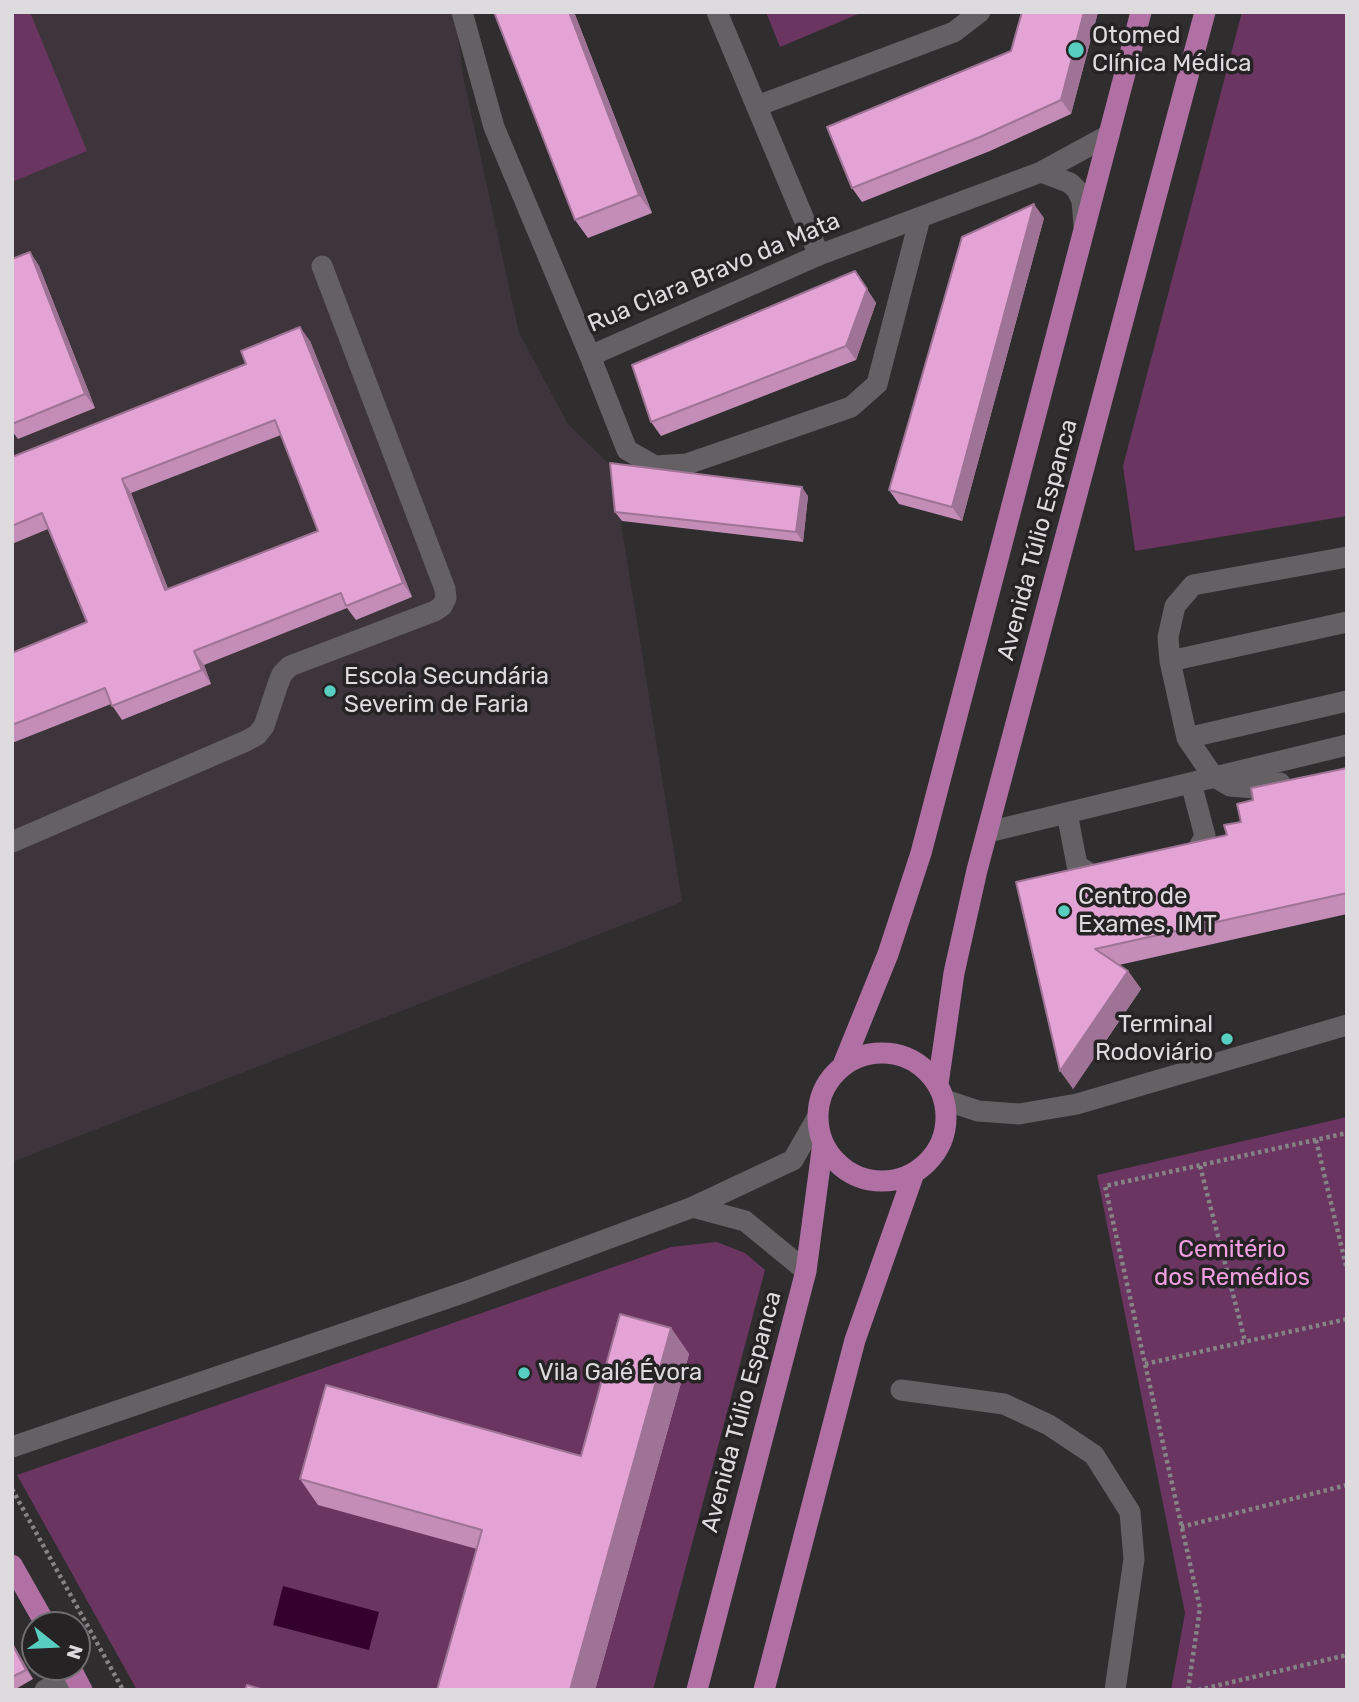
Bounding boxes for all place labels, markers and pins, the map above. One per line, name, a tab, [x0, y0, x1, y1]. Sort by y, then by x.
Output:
place label: Otomed Clínica Médica	[1092, 22, 1251, 78]
marker: Otomed Clínica Médica	[1066, 40, 1086, 60]
place label: Escola Secundária Severim de Faria	[344, 663, 549, 719]
marker: Escola Secundária Severim de Faria	[322, 683, 338, 699]
place label: Centro de Exames, IMT	[1078, 883, 1217, 939]
marker: Centro de Exames, IMT	[1056, 903, 1072, 919]
place label: Terminal Rodoviário	[1095, 1011, 1213, 1067]
marker: Terminal Rodoviário	[1219, 1031, 1235, 1047]
place label: Vila Galé Évora	[538, 1359, 702, 1387]
marker: Vila Galé Évora	[516, 1365, 532, 1381]

